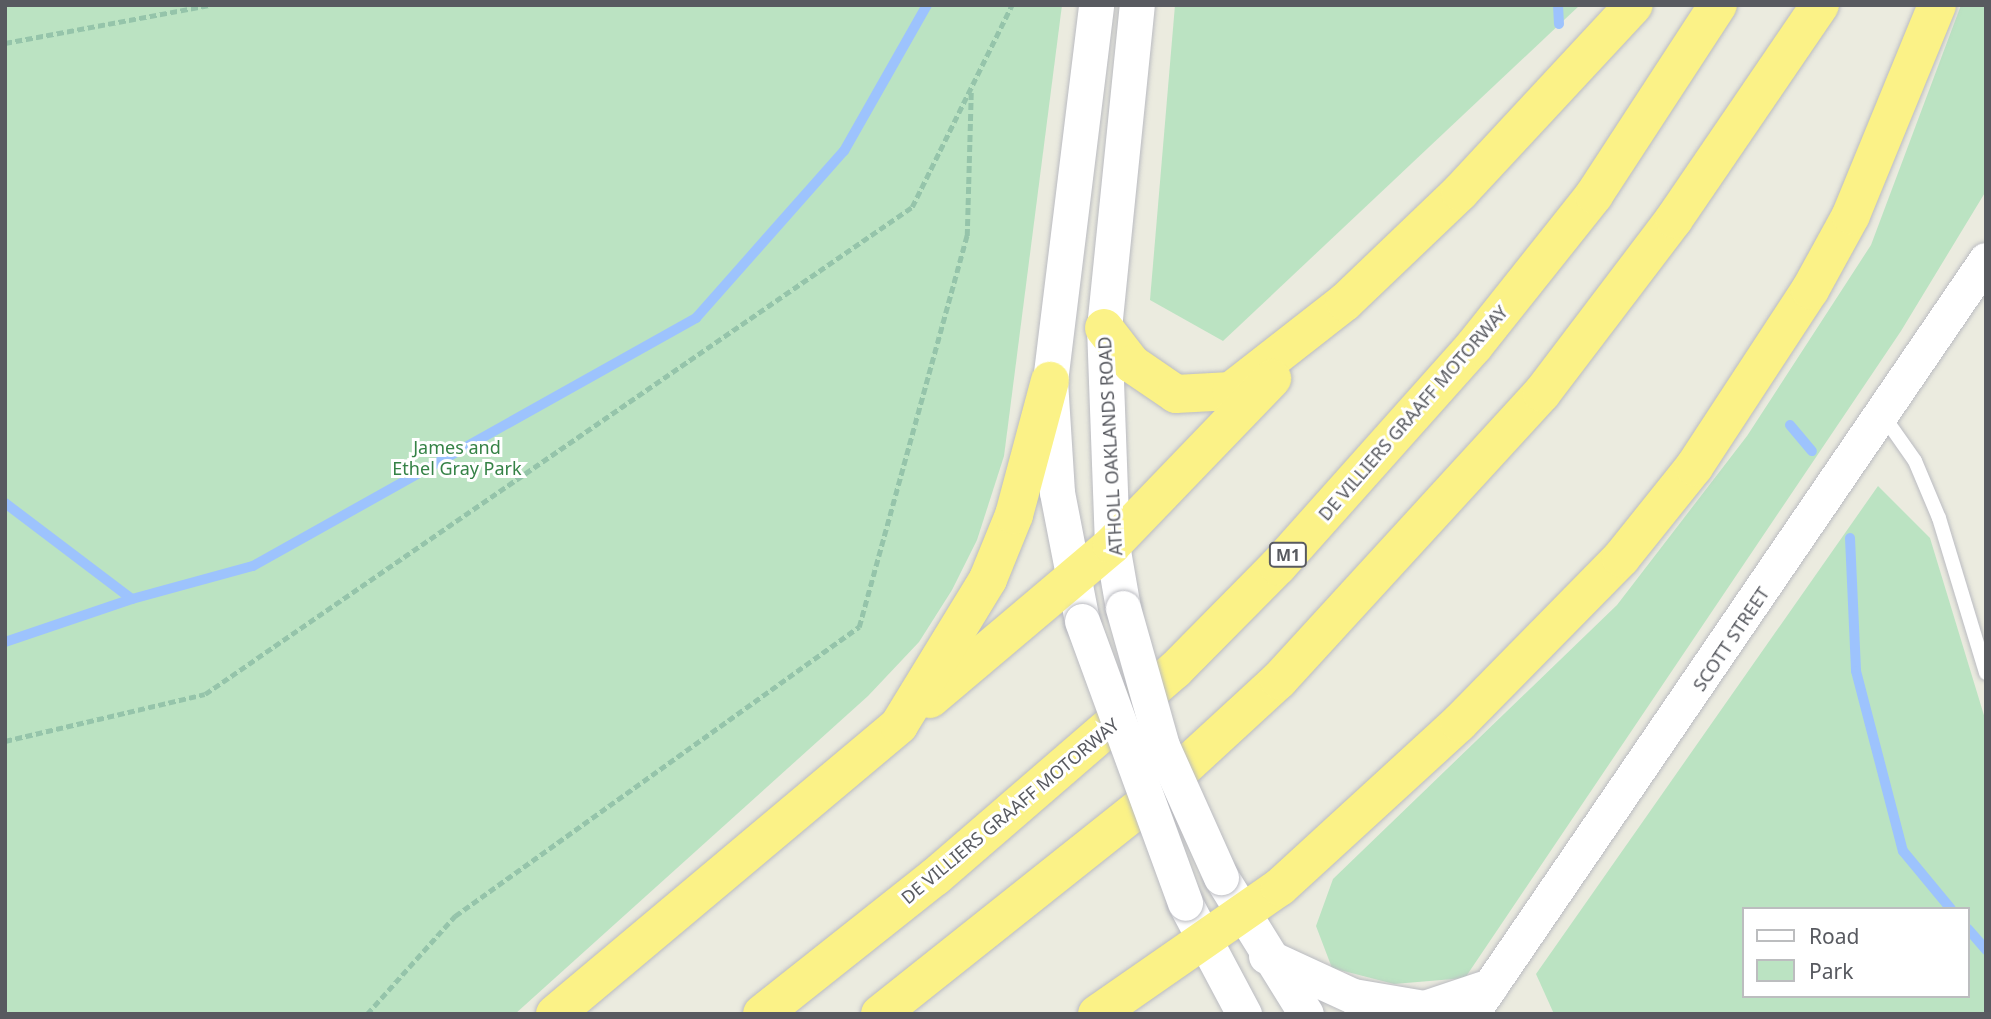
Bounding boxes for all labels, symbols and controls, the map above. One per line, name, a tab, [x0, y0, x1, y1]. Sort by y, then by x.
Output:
street label: DE VILLIERS GRAAFF MOTORWAY	[1314, 301, 1512, 525]
street label: ATHOLL OAKLANDS ROAD	[1093, 336, 1127, 556]
park label: James and Ethel Gray Park	[392, 437, 522, 480]
road number: M1	[1269, 542, 1307, 568]
street label: SCOTT STREET	[1688, 583, 1774, 695]
street label: DE VILLIERS GRAAFF MOTORWAY	[897, 714, 1123, 908]
legend	[1742, 907, 1970, 998]
text: Road	[1809, 922, 1859, 950]
text: Park	[1809, 957, 1853, 985]

